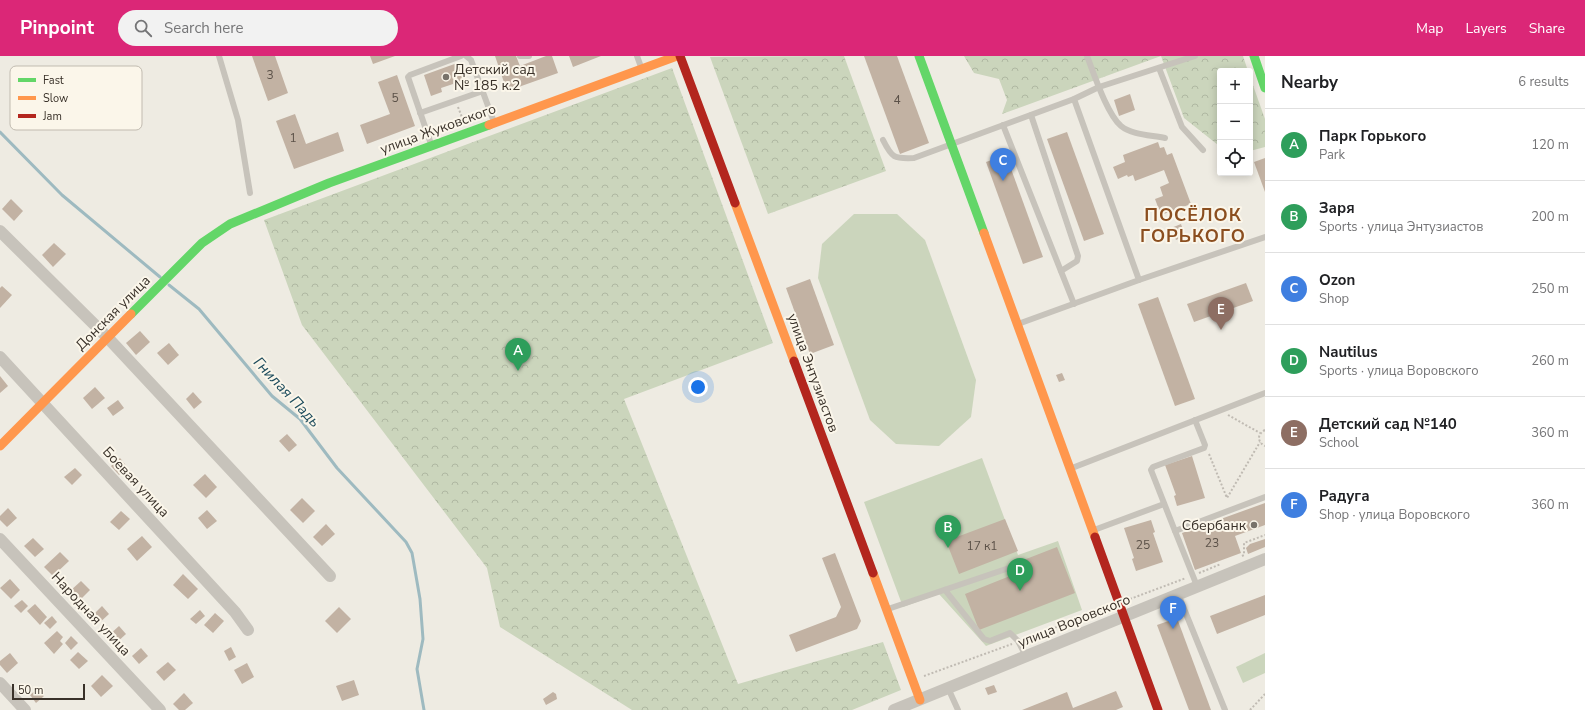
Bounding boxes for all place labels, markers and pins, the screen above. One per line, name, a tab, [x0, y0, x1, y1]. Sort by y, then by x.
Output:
place label: Детский сад № 185 к.2	[454, 60, 535, 95]
marker: Детский сад № 185 к.2	[441, 72, 451, 82]
pin: C	[990, 148, 1016, 181]
pin: E	[1208, 297, 1234, 330]
pin: A	[505, 338, 531, 371]
pin: B	[935, 515, 961, 548]
place label: Сбербанк	[1182, 516, 1247, 535]
marker: Сбербанк	[1249, 520, 1259, 530]
pin: D	[1007, 558, 1033, 591]
pin: F	[1160, 596, 1186, 629]

